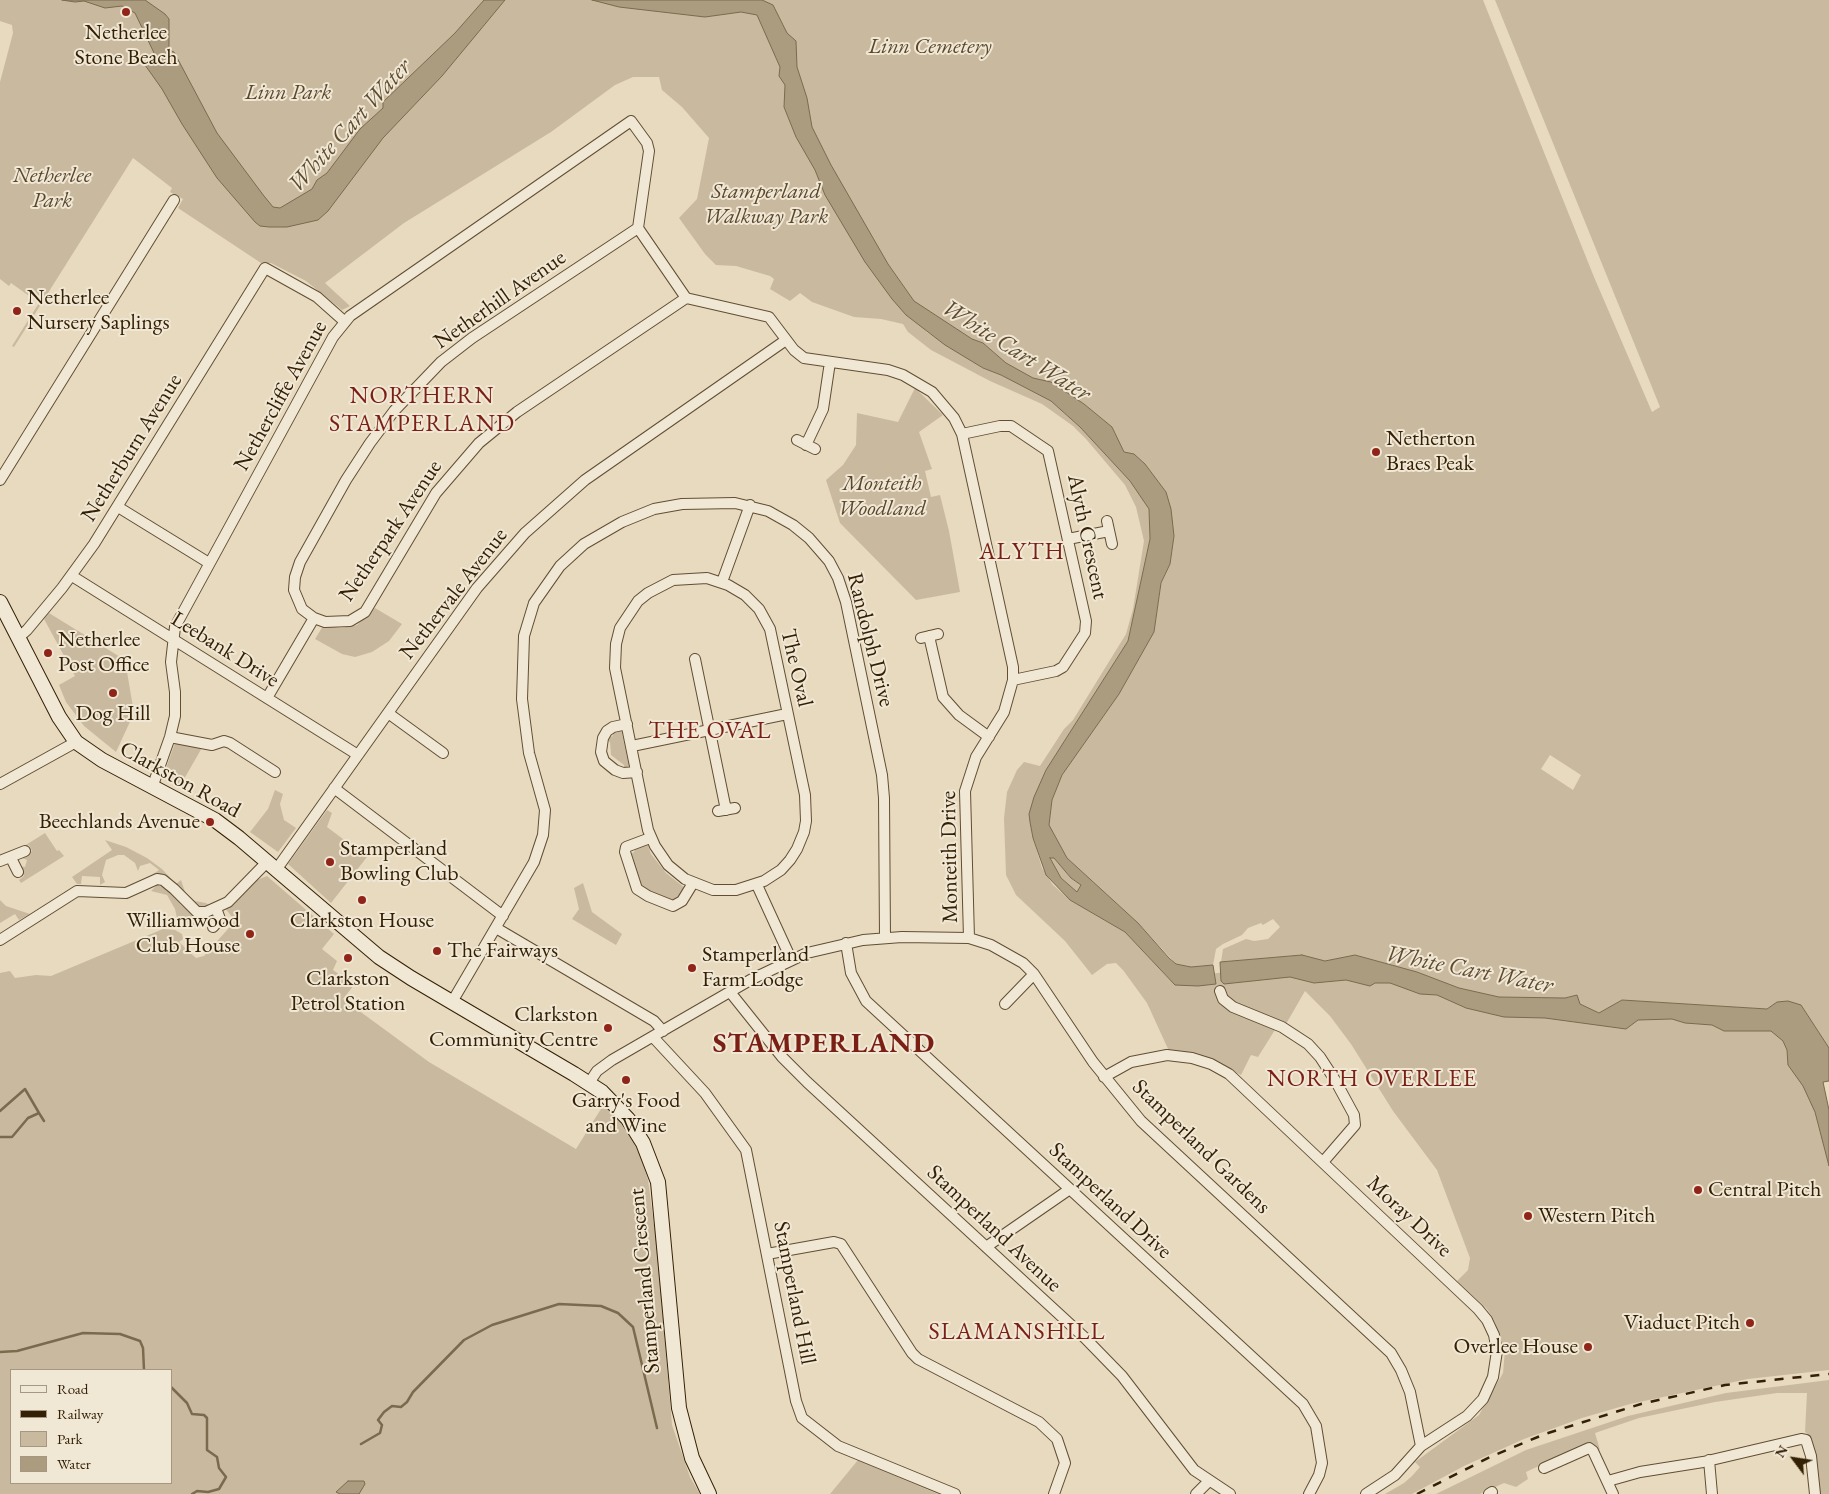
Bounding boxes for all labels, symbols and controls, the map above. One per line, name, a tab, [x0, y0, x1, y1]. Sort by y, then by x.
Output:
marker: Netherlee Stone Beach	[120, 6, 132, 18]
place label: Netherlee Stone Beach	[74, 20, 178, 72]
park label: Linn Cemetery	[868, 34, 992, 60]
water label: White Cart Water	[282, 53, 418, 199]
park label: Linn Park	[245, 80, 331, 106]
park label: Netherlee Park	[13, 163, 91, 215]
park label: Stamperland Walkway Park	[704, 179, 828, 230]
street label: Netherhill Avenue	[429, 245, 571, 355]
place label: Netherlee Nursery Saplings	[27, 285, 169, 336]
water label: White Cart Water	[936, 294, 1096, 408]
marker: Netherlee Nursery Saplings	[11, 305, 23, 317]
street label: Nethercliffe Avenue	[229, 316, 333, 476]
street label: Netherburn Avenue	[76, 369, 188, 527]
district label: NORTHERN STAMPERLAND	[328, 382, 516, 438]
place label: Netherton Braes Peak	[1386, 426, 1476, 478]
marker: Netherton Braes Peak	[1370, 446, 1382, 458]
street label: Netherpark Avenue	[334, 455, 448, 607]
park label: Monteith Woodland	[838, 471, 926, 522]
street label: Alyth Crescent	[1061, 472, 1113, 602]
street label: Nethervale Avenue	[394, 523, 514, 665]
district label: ALYTH	[978, 538, 1066, 566]
street label: Randolph Drive	[841, 570, 899, 710]
street label: Leebank Drive	[166, 606, 284, 694]
street label: The Oval	[774, 626, 818, 710]
place label: Netherlee Post Office	[58, 627, 149, 678]
marker: Netherlee Post Office	[42, 647, 54, 659]
marker: Dog Hill	[107, 687, 119, 699]
place label: Dog Hill	[75, 701, 151, 727]
district label: THE OVAL	[648, 717, 772, 745]
street label: Clarkston Road	[115, 736, 245, 824]
street label: Monteith Drive	[936, 791, 964, 923]
place label: Beechlands Avenue	[39, 809, 200, 835]
marker: Beechlands Avenue	[204, 816, 216, 828]
place label: Stamperland Bowling Club	[340, 836, 459, 888]
marker: Stamperland Bowling Club	[324, 856, 336, 868]
marker: Clarkston House	[356, 894, 368, 906]
place label: Williamwood Club House	[126, 908, 240, 959]
place label: Clarkston House	[290, 908, 434, 934]
marker: Williamwood Club House	[244, 928, 256, 940]
place label: The Fairways	[447, 938, 558, 964]
water label: White Cart Water	[1383, 940, 1555, 1000]
place label: Stamperland Farm Lodge	[702, 942, 809, 994]
marker: The Fairways	[431, 945, 443, 957]
marker: Clarkston Petrol Station	[342, 952, 354, 964]
marker: Stamperland Farm Lodge	[686, 962, 698, 974]
place label: Clarkston Petrol Station	[291, 966, 405, 1018]
place label: Clarkston Community Centre	[429, 1002, 598, 1054]
marker: Clarkston Community Centre	[602, 1022, 614, 1034]
district label: STAMPERLAND	[711, 1027, 937, 1061]
district label: NORTH OVERLEE	[1265, 1065, 1479, 1093]
marker: Garry's Food and Wine	[620, 1074, 632, 1086]
street label: Stamperland Gardens	[1126, 1074, 1276, 1220]
place label: Garry's Food and Wine	[572, 1088, 680, 1140]
street label: Stamperland Drive	[1043, 1137, 1177, 1265]
street label: Stamperland Avenue	[921, 1160, 1067, 1298]
street label: Moray Drive	[1361, 1171, 1457, 1263]
place label: Central Pitch	[1708, 1177, 1821, 1203]
marker: Central Pitch	[1692, 1184, 1704, 1196]
street label: Stamperland Crescent	[624, 1187, 666, 1375]
place label: Western Pitch	[1538, 1203, 1655, 1229]
marker: Western Pitch	[1522, 1210, 1534, 1222]
street label: Stamperland Hill	[767, 1219, 821, 1367]
place label: Viaduct Pitch	[1624, 1310, 1740, 1336]
marker: Viaduct Pitch	[1744, 1317, 1756, 1329]
district label: SLAMANSHILL	[927, 1318, 1107, 1346]
place label: Overlee House	[1454, 1334, 1578, 1360]
marker: Overlee House	[1582, 1341, 1594, 1353]
legend	[10, 1369, 172, 1484]
text: Road	[57, 1379, 88, 1398]
text: Railway	[57, 1404, 103, 1423]
text: Park	[57, 1429, 83, 1448]
north arrow	[1769, 1434, 1819, 1484]
text: N	[1771, 1442, 1792, 1461]
text: Water	[57, 1454, 91, 1473]

